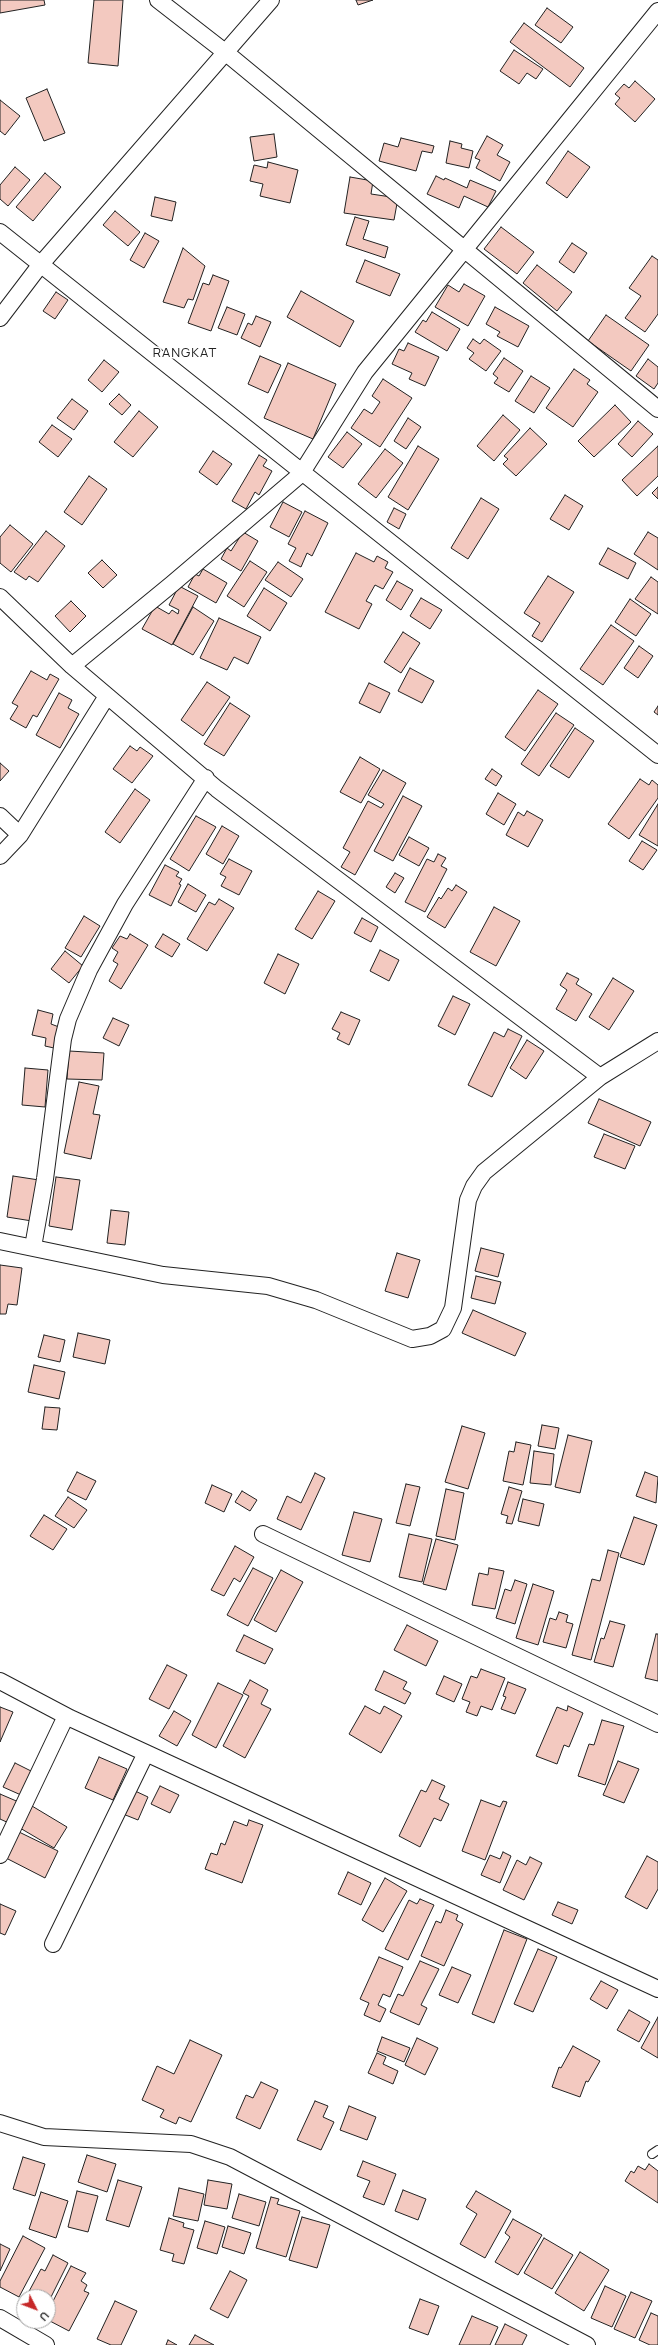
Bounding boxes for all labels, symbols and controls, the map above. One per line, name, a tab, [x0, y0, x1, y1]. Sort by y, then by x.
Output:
district label: RANGKAT	[153, 345, 217, 361]
north arrow	[16, 2289, 56, 2329]
text: U	[36, 2309, 53, 2325]

